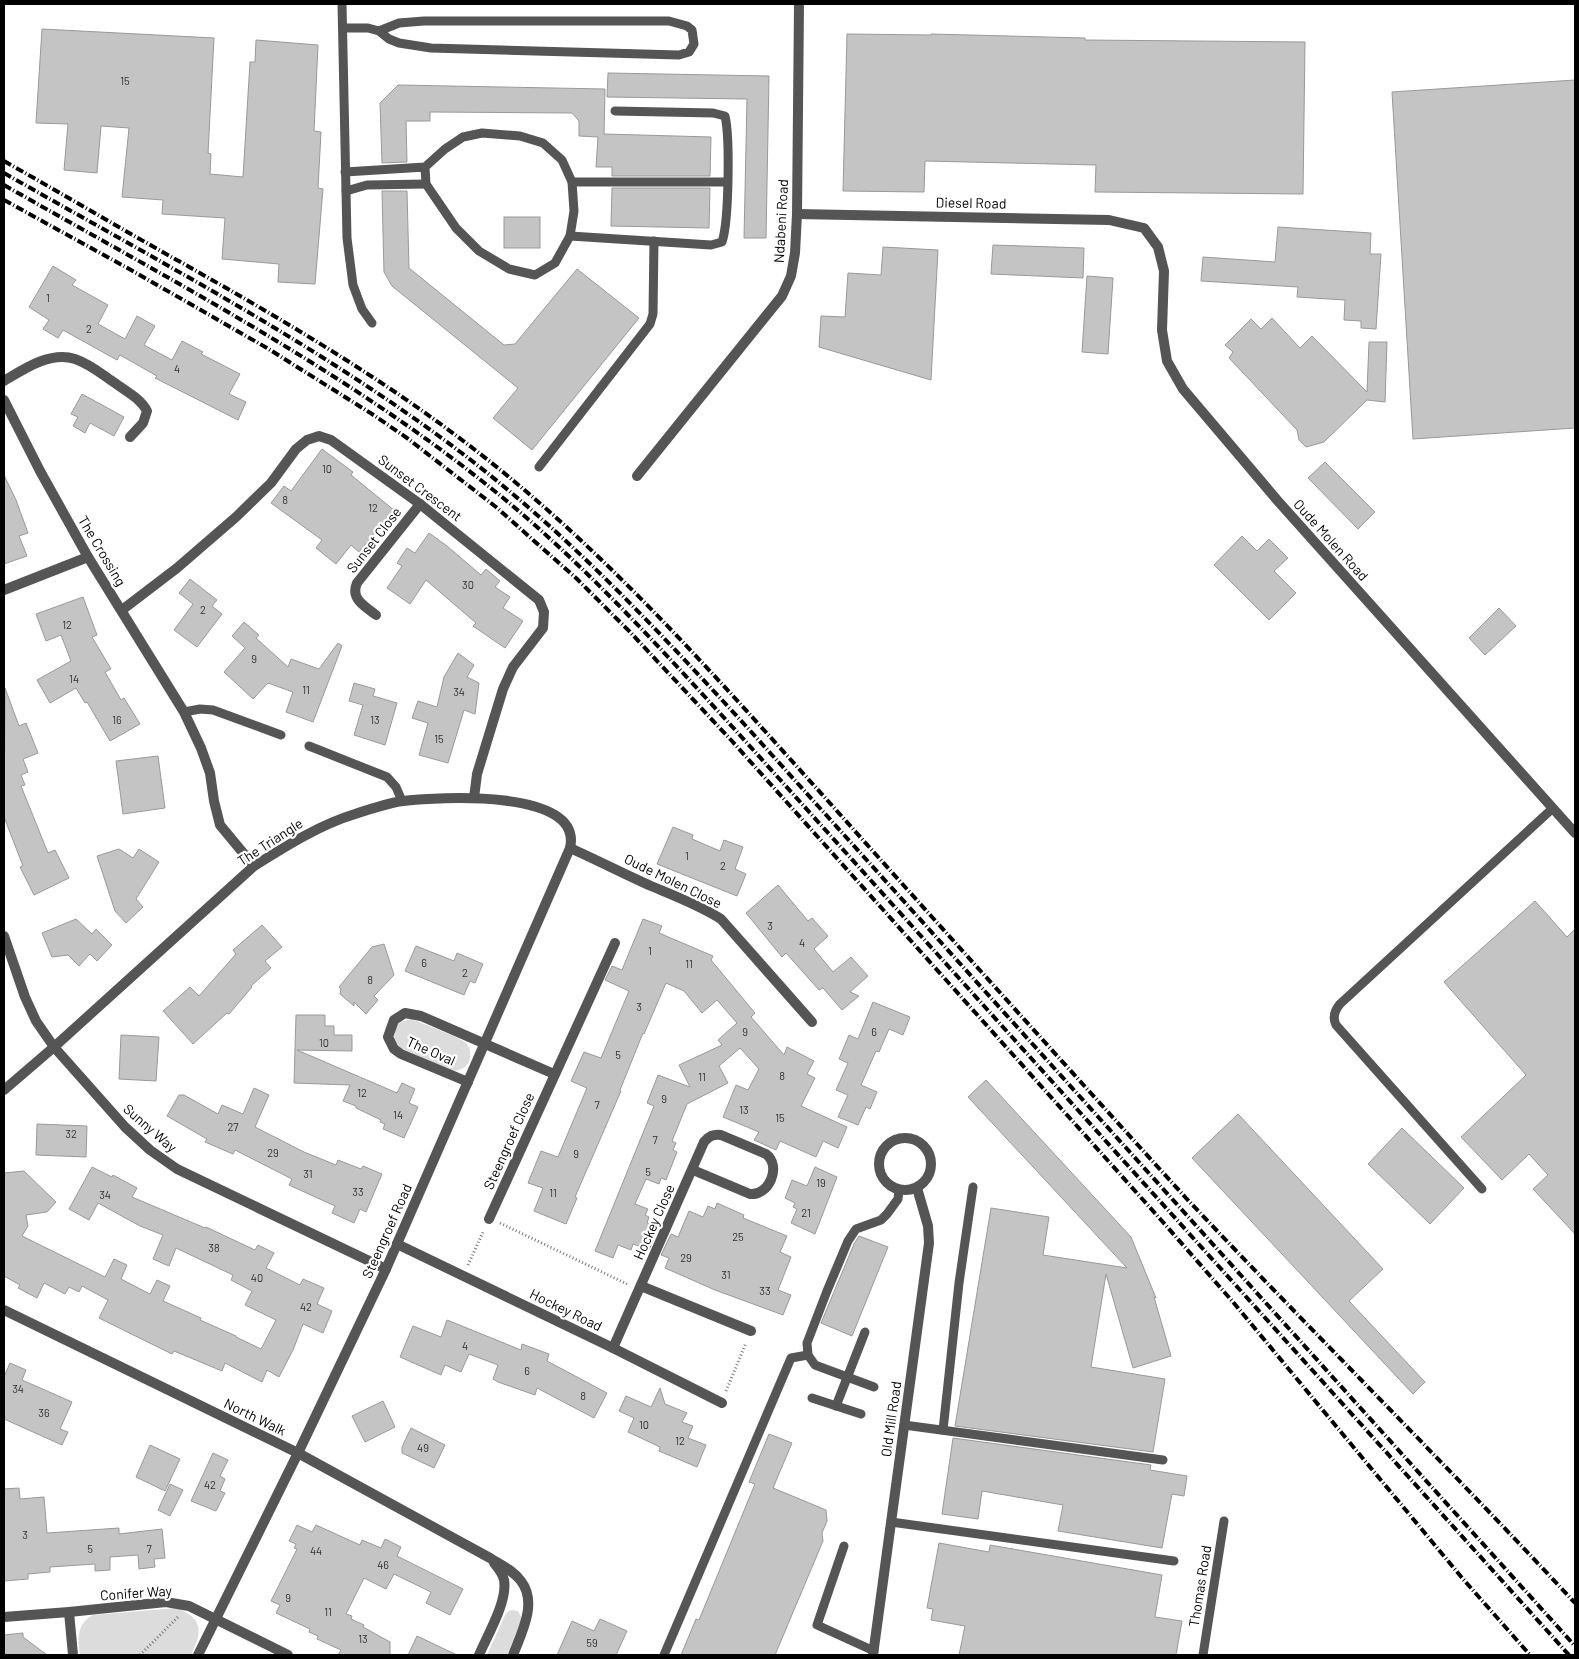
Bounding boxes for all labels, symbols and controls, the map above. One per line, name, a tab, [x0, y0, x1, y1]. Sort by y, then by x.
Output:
house number: 15	[120, 74, 130, 87]
street label: Ndabeni Road	[770, 179, 791, 263]
street label: Diesel Road	[935, 193, 1007, 212]
house number: 1	[46, 291, 50, 304]
house number: 2	[86, 322, 92, 335]
house number: 4	[174, 362, 180, 375]
street label: Sunset Crescent	[375, 451, 465, 525]
house number: 10	[322, 462, 332, 475]
house number: 8	[282, 493, 288, 506]
street label: Oude Molen Road	[1290, 495, 1372, 584]
house number: 12	[368, 501, 378, 514]
street label: Sunset Close	[343, 503, 405, 576]
street label: The Crossing	[75, 513, 130, 589]
house number: 30	[462, 578, 474, 591]
house number: 2	[200, 603, 206, 616]
house number: 12	[62, 618, 72, 631]
house number: 9	[251, 652, 257, 665]
house number: 14	[69, 672, 79, 685]
house number: 11	[302, 683, 310, 696]
house number: 34	[453, 685, 465, 698]
house number: 16	[112, 713, 122, 726]
house number: 13	[370, 713, 380, 726]
house number: 15	[434, 732, 444, 745]
street label: The Triangle	[234, 814, 306, 869]
house number: 1	[685, 849, 689, 862]
street label: Oude Molen Close	[622, 850, 725, 911]
house number: 2	[720, 859, 726, 872]
house number: 3	[767, 919, 773, 932]
house number: 4	[799, 936, 805, 949]
house number: 1	[648, 944, 652, 957]
house number: 6	[421, 956, 427, 969]
house number: 11	[685, 957, 693, 970]
house number: 2	[462, 966, 468, 979]
house number: 8	[367, 973, 373, 986]
house number: 3	[636, 1000, 642, 1013]
house number: 9	[742, 1025, 748, 1038]
house number: 6	[871, 1025, 877, 1038]
street label: The Oval	[404, 1032, 458, 1069]
house number: 10	[319, 1036, 329, 1049]
house number: 5	[615, 1048, 621, 1061]
house number: 8	[779, 1069, 785, 1082]
house number: 11	[698, 1070, 706, 1083]
house number: 12	[357, 1086, 367, 1099]
street label: Steengroef Close	[480, 1090, 538, 1192]
house number: 9	[661, 1092, 667, 1105]
house number: 7	[594, 1098, 600, 1111]
street label: Sunny Way	[120, 1100, 181, 1156]
house number: 13	[739, 1103, 749, 1116]
house number: 14	[393, 1108, 403, 1121]
house number: 15	[775, 1111, 785, 1124]
house number: 27	[227, 1120, 239, 1133]
house number: 32	[65, 1127, 77, 1140]
house number: 7	[652, 1133, 658, 1146]
house number: 29	[267, 1146, 279, 1159]
house number: 9	[573, 1147, 579, 1160]
house number: 5	[645, 1165, 651, 1178]
house number: 31	[303, 1167, 313, 1180]
house number: 19	[816, 1176, 826, 1189]
street label: Steengroef Road	[358, 1181, 415, 1281]
street label: Hockey Close	[629, 1181, 678, 1262]
house number: 33	[352, 1185, 364, 1198]
house number: 11	[549, 1186, 557, 1199]
house number: 34	[99, 1188, 111, 1201]
house number: 21	[801, 1206, 811, 1219]
house number: 25	[732, 1230, 744, 1243]
house number: 38	[208, 1241, 220, 1254]
house number: 29	[680, 1251, 692, 1264]
house number: 31	[721, 1268, 731, 1281]
house number: 40	[251, 1271, 263, 1284]
house number: 33	[759, 1284, 771, 1297]
street label: Hockey Road	[527, 1285, 605, 1334]
house number: 42	[300, 1300, 312, 1313]
house number: 4	[462, 1339, 468, 1352]
house number: 6	[524, 1364, 530, 1377]
street label: Old Mill Road	[877, 1380, 904, 1458]
house number: 34	[12, 1382, 24, 1395]
house number: 8	[580, 1389, 586, 1402]
street label: North Walk	[221, 1394, 289, 1439]
house number: 36	[38, 1406, 50, 1419]
house number: 10	[639, 1418, 649, 1431]
house number: 12	[675, 1434, 685, 1447]
house number: 49	[417, 1441, 429, 1454]
house number: 42	[204, 1478, 216, 1491]
house number: 3	[22, 1528, 28, 1541]
house number: 5	[87, 1542, 93, 1555]
house number: 7	[146, 1542, 152, 1555]
house number: 44	[310, 1544, 322, 1557]
street label: Thomas Road	[1185, 1544, 1214, 1628]
house number: 46	[377, 1558, 389, 1571]
street label: Conifer Way	[99, 1581, 173, 1603]
house number: 9	[285, 1591, 291, 1604]
house number: 11	[324, 1605, 332, 1618]
house number: 13	[358, 1632, 368, 1645]
house number: 59	[586, 1636, 598, 1649]

